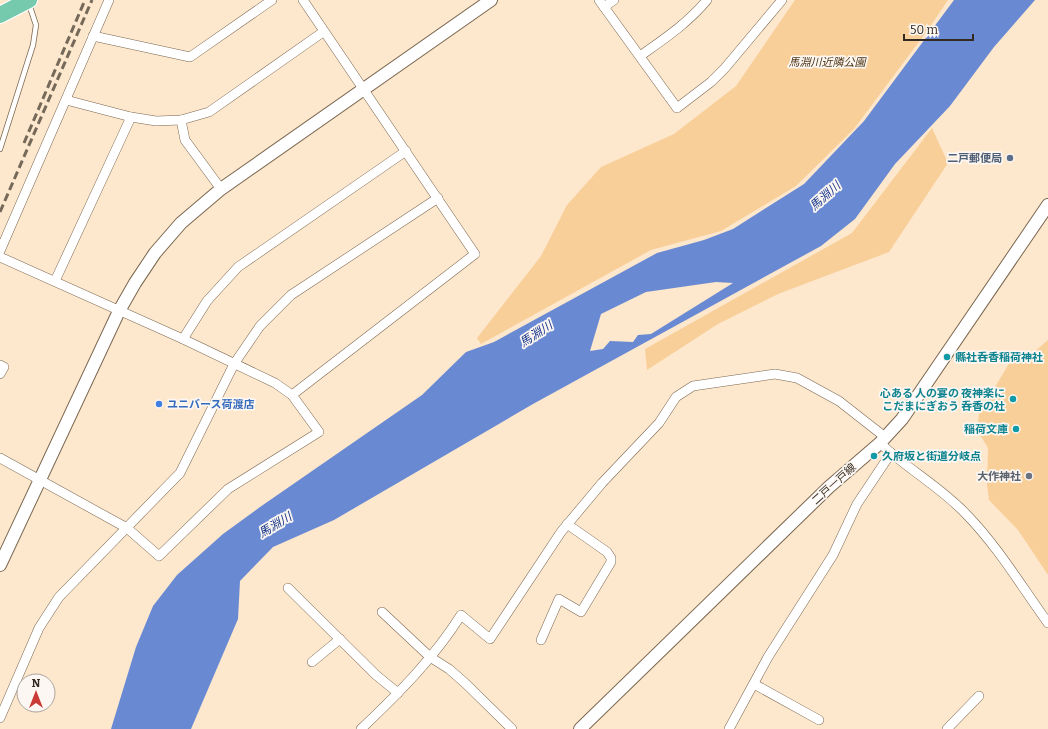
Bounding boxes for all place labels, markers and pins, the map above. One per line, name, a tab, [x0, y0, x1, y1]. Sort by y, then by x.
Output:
place label: 二戸郵便局	[947, 152, 1002, 165]
marker: 二戸郵便局	[1005, 153, 1015, 163]
place label: 縣社呑香稲荷神社	[955, 351, 1043, 364]
marker: 縣社呑香稲荷神社	[942, 352, 952, 362]
place label: 心ある 人の宴の 夜神楽に こだまにぎおう 呑香の社	[879, 387, 1005, 413]
marker: 心ある 人の宴の 夜神楽に こだまにぎおう 呑香の社	[1008, 394, 1018, 404]
place label: ユニバース荷渡店	[167, 398, 254, 411]
marker: ユニバース荷渡店	[154, 399, 164, 409]
place label: 稲荷文庫	[964, 423, 1008, 436]
marker: 稲荷文庫	[1011, 424, 1021, 434]
place label: 久府坂と街道分岐点	[882, 450, 981, 463]
marker: 久府坂と街道分岐点	[869, 451, 879, 461]
place label: 大作神社	[977, 470, 1021, 483]
marker: 大作神社	[1024, 471, 1034, 481]

